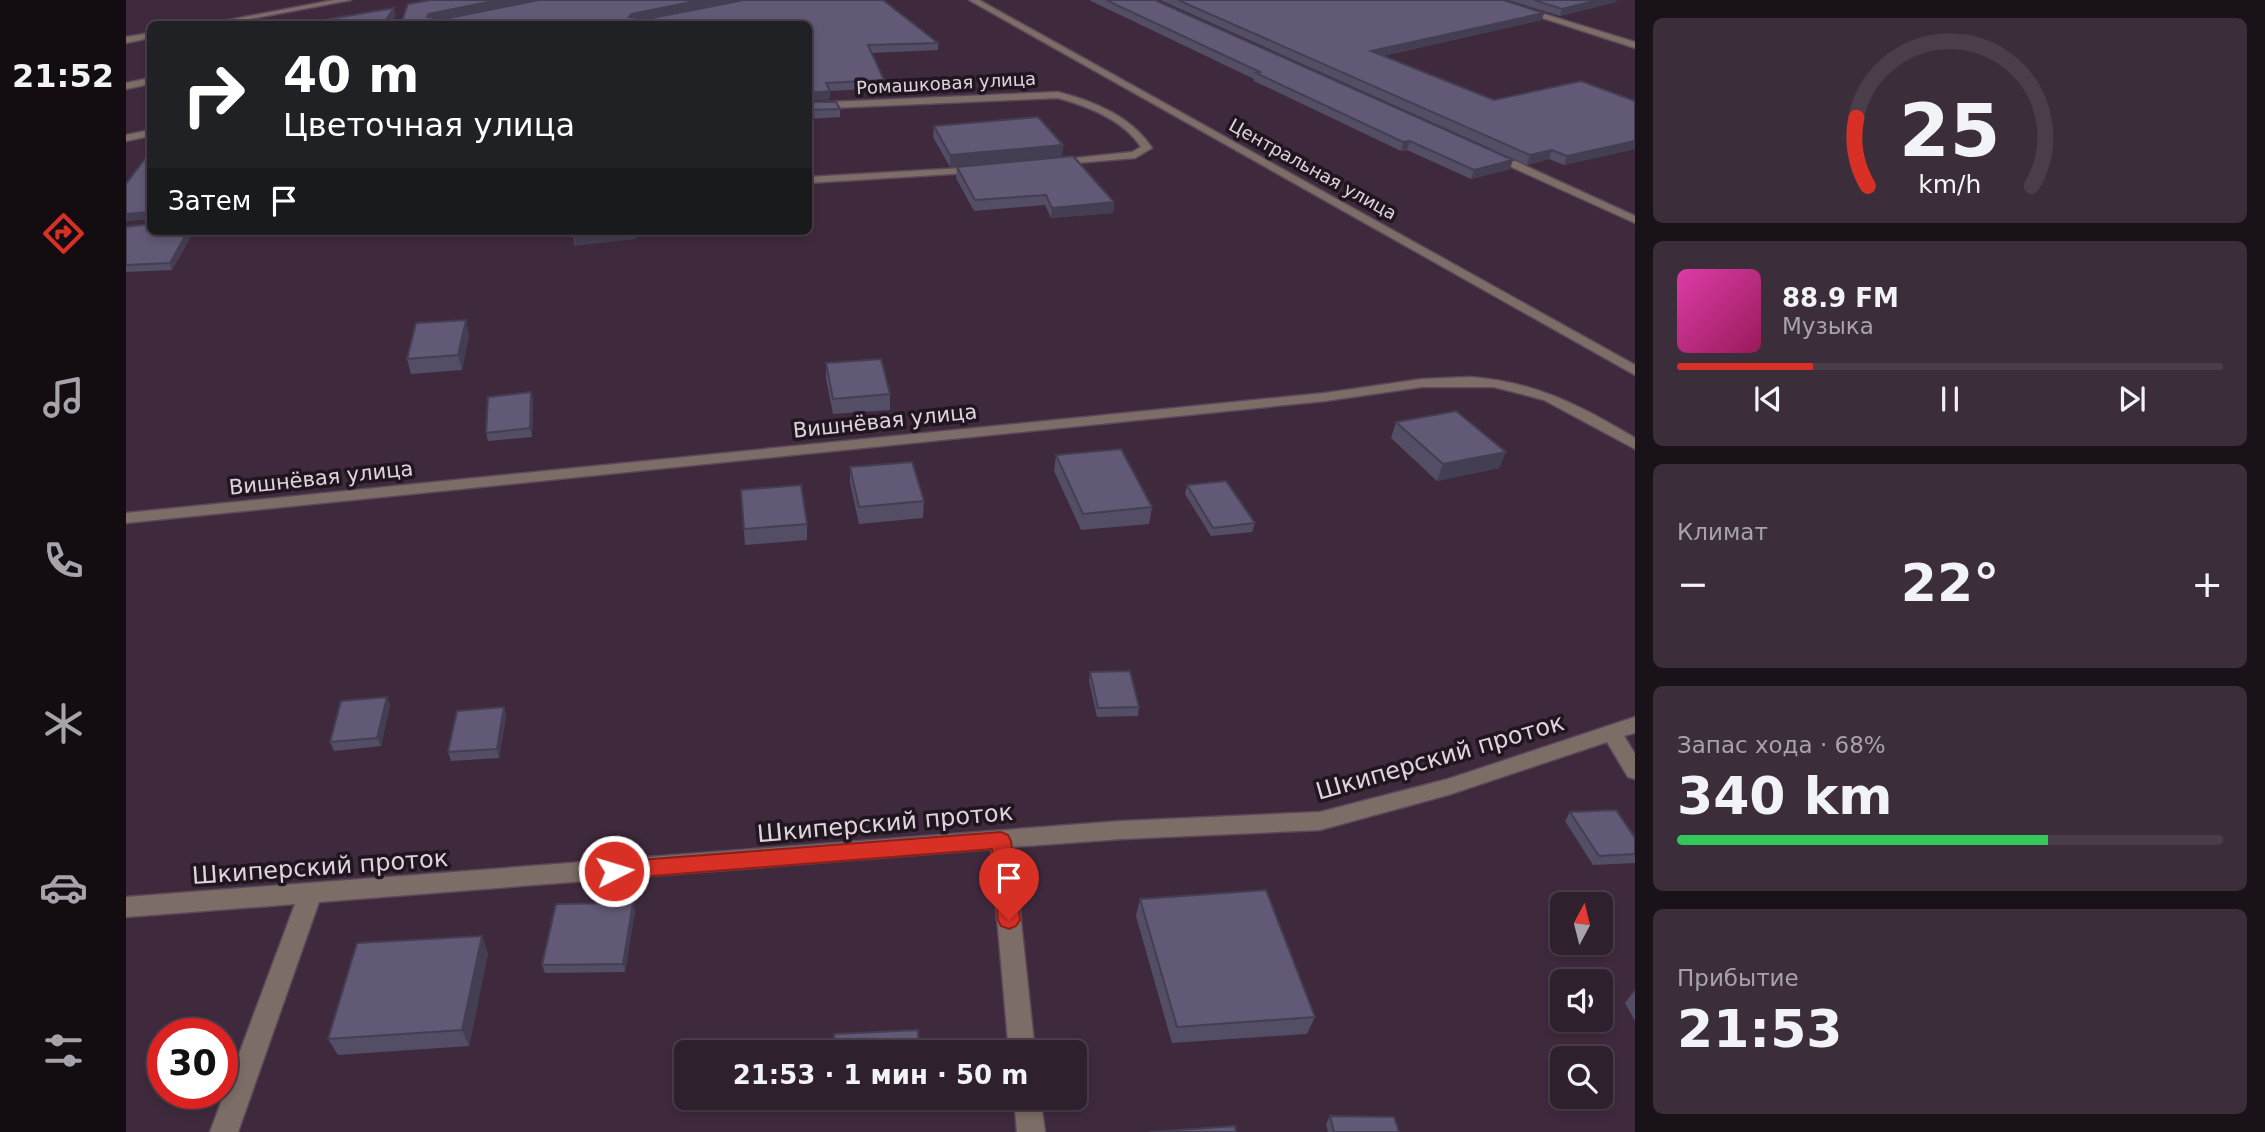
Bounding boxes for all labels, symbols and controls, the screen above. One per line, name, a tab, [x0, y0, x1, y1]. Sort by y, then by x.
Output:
text: 40 m	[283, 47, 419, 104]
icon: right	[168, 49, 259, 140]
text: 21:52	[12, 57, 114, 95]
street label: Ромашковая улица	[855, 68, 1037, 98]
text: 25	[1899, 89, 2001, 174]
text: Цветочная улица	[283, 106, 575, 144]
street label: Центральная улица	[1226, 114, 1400, 224]
text: km/h	[1918, 170, 1982, 199]
icon: arrive	[265, 182, 303, 220]
text: Затем	[168, 186, 251, 216]
icon: directions	[39, 209, 88, 258]
text: 88.9 FM	[1782, 283, 1899, 313]
text: Музыка	[1782, 313, 1874, 339]
icon: music	[39, 373, 88, 422]
icon: previous	[1749, 380, 1787, 418]
icon: pause	[1931, 380, 1969, 418]
icon: next	[2113, 380, 2151, 418]
street label: Вишнёвая улица	[792, 399, 978, 443]
street label: Вишнёвая улица	[228, 456, 414, 500]
text: Климат	[1677, 519, 1768, 545]
icon: phone	[39, 536, 88, 585]
text: 22°	[1901, 553, 1999, 613]
text: −	[1677, 562, 1709, 606]
text: +	[2191, 562, 2223, 606]
icon: climate	[39, 699, 88, 748]
street label: Шкиперский проток	[1313, 708, 1567, 806]
text: Запас хода · 68%	[1677, 732, 1886, 758]
text: 340 km	[1677, 766, 1892, 826]
street label: Шкиперский проток	[756, 798, 1014, 848]
position arrow	[577, 834, 651, 908]
street label: Шкиперский проток	[191, 844, 449, 890]
pin	[979, 848, 1039, 920]
icon: arrive	[990, 859, 1028, 897]
icon: car	[39, 863, 88, 912]
north arrow	[1550, 892, 1614, 956]
map controls	[1550, 892, 1613, 1109]
text: Прибытие	[1677, 965, 1799, 991]
button: sound	[1550, 969, 1613, 1032]
text: 21:53	[1677, 999, 1843, 1059]
speed limit sign: 30	[147, 1018, 238, 1109]
icon: filters	[39, 1026, 88, 1075]
button: search	[1550, 1046, 1613, 1109]
text: 21:53 · 1 мин · 50 m	[733, 1060, 1028, 1090]

